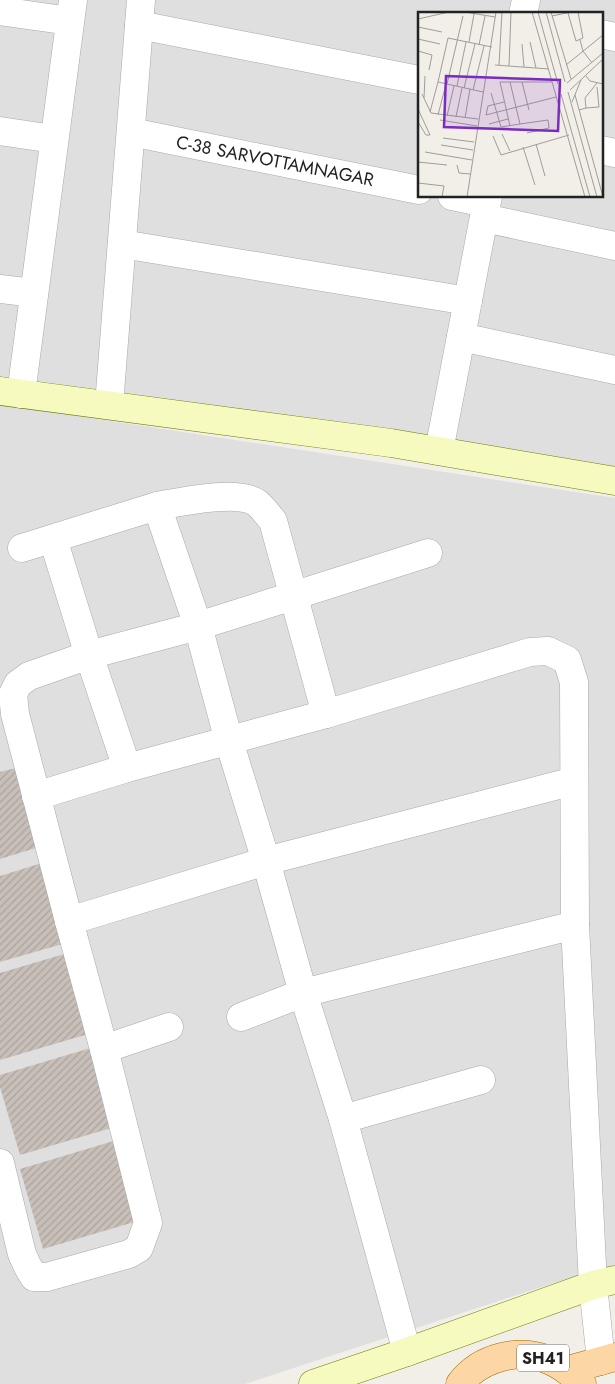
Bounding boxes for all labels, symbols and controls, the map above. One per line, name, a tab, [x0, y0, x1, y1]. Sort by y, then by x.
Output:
inset map	[418, 12, 602, 198]
street label: C-38 SARVOTTAMNAGAR	[174, 129, 376, 193]
road number: SH41	[517, 1345, 569, 1372]

